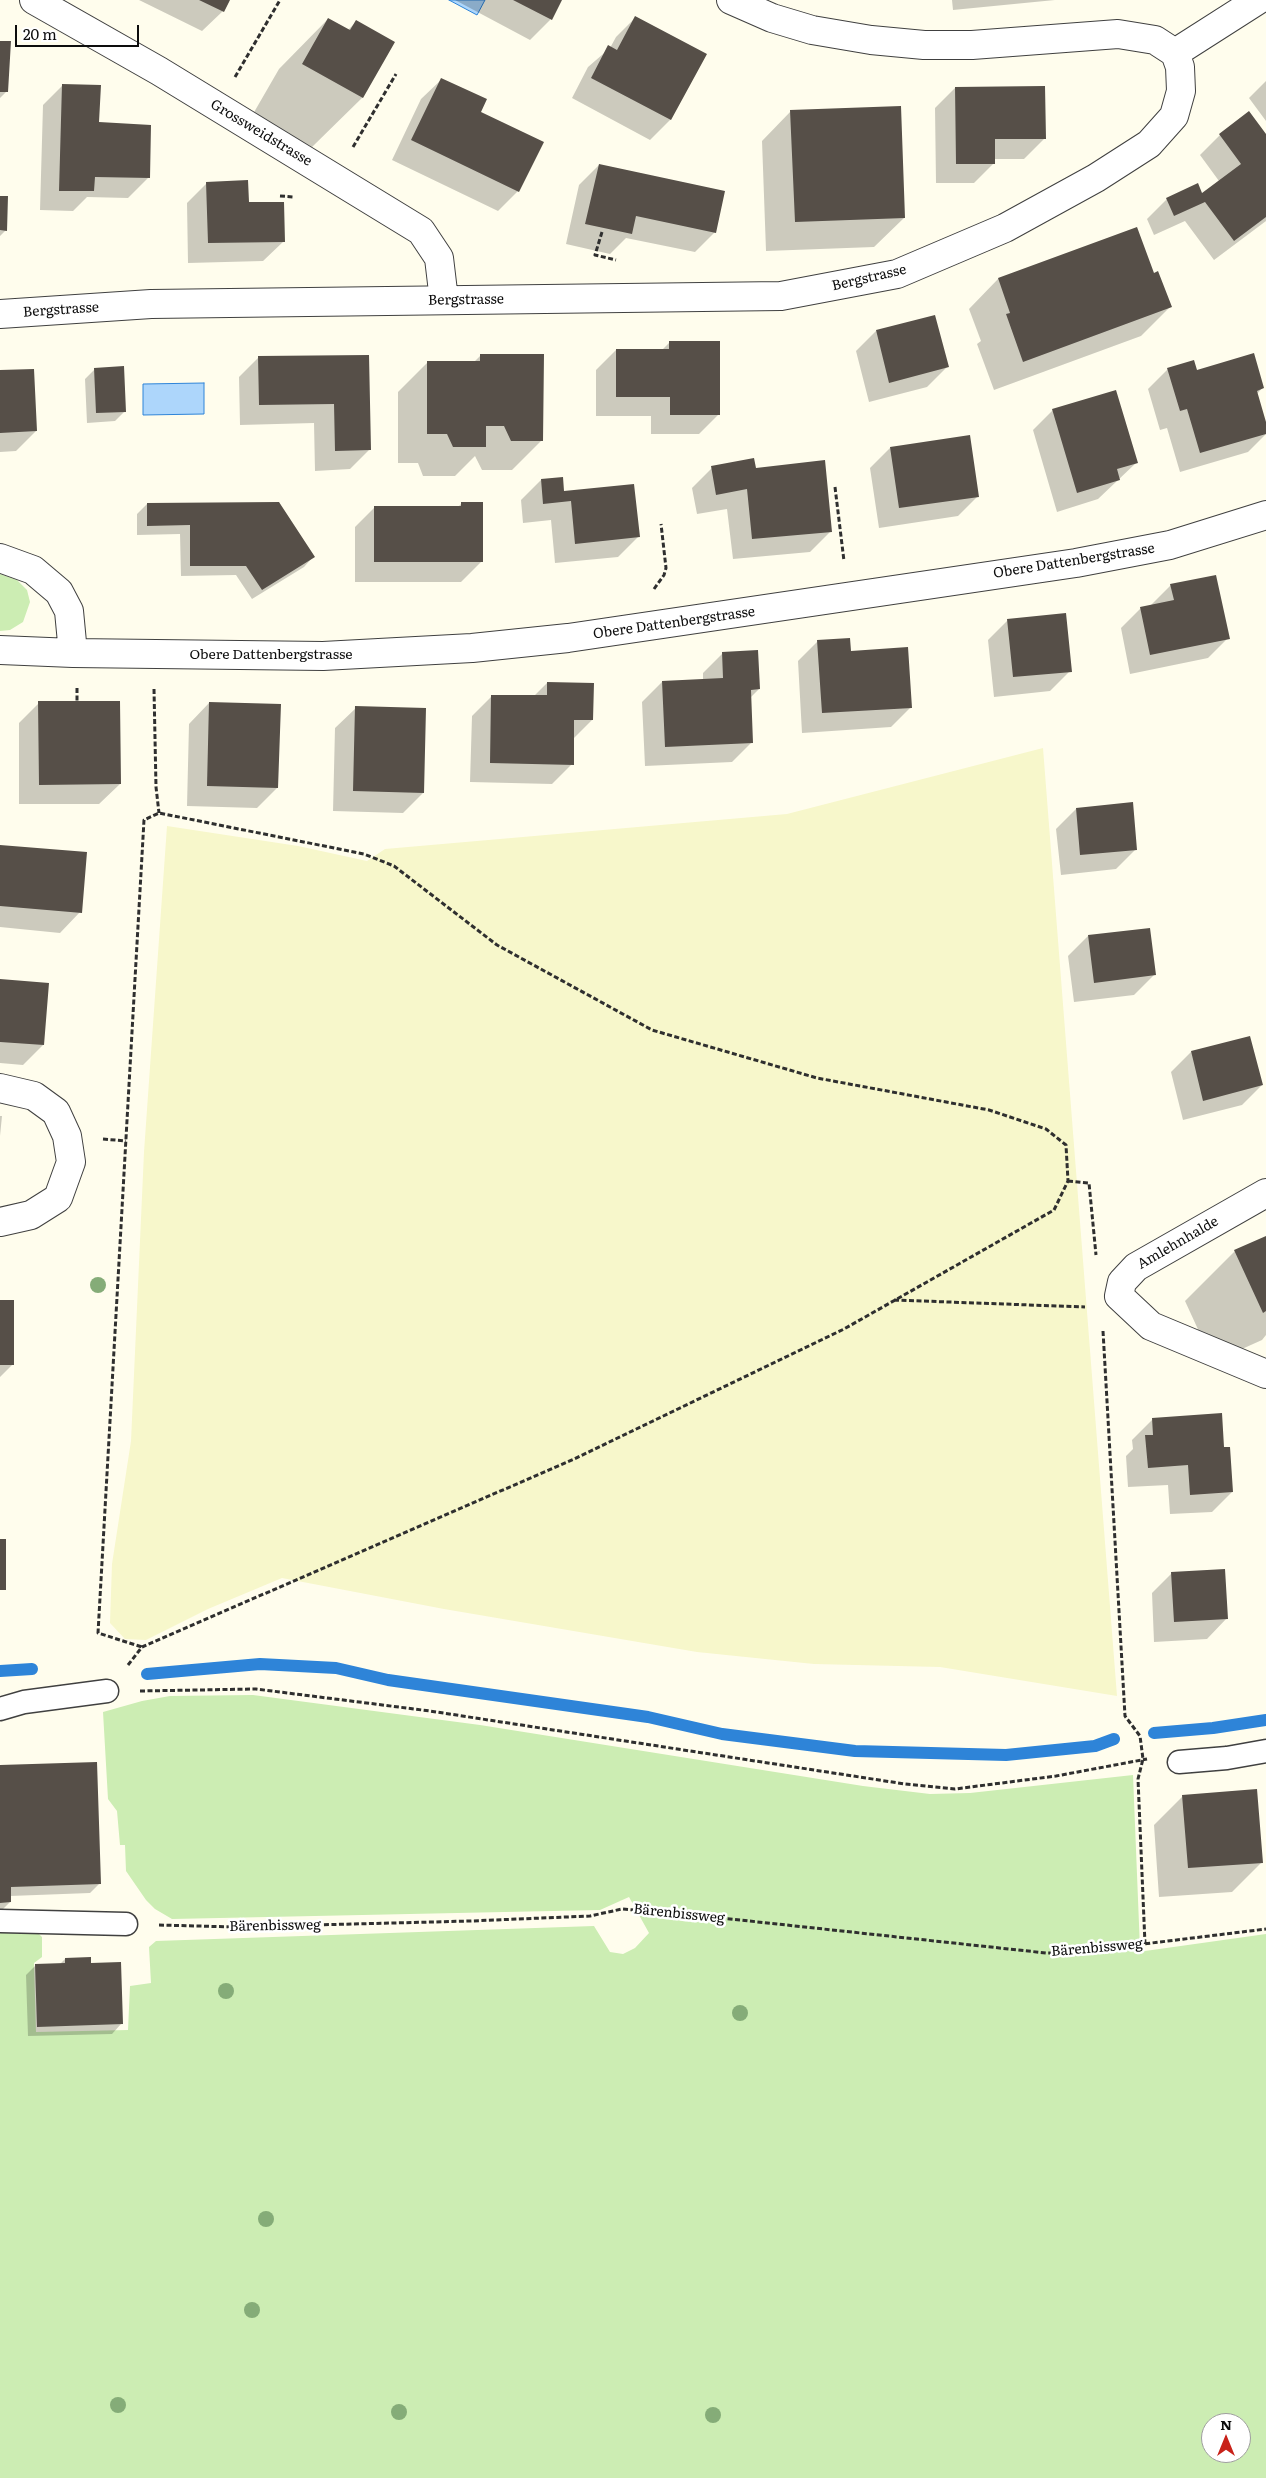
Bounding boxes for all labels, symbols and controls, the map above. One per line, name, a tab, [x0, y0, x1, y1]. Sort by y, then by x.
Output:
scale bar	[18, 15, 141, 47]
text: 20 m	[23, 22, 57, 45]
street label: Grossweidstrasse	[207, 96, 315, 170]
street label: Bergstrasse	[830, 261, 908, 295]
street label: Bergstrasse	[428, 291, 504, 309]
street label: Bergstrasse	[22, 299, 100, 321]
street label: Obere Dattenbergstrasse	[992, 540, 1156, 582]
street label: Obere Dattenbergstrasse	[592, 603, 756, 643]
street label: Obere Dattenbergstrasse	[189, 647, 353, 663]
street label: Amlehnhalde	[1135, 1213, 1221, 1273]
street label: Bärenbissweg	[632, 1901, 726, 1927]
street label: Bärenbissweg	[229, 1917, 321, 1935]
street label: Bärenbissweg	[1051, 1936, 1143, 1960]
north arrow	[1201, 2413, 1251, 2463]
text: N	[1220, 2414, 1232, 2434]

